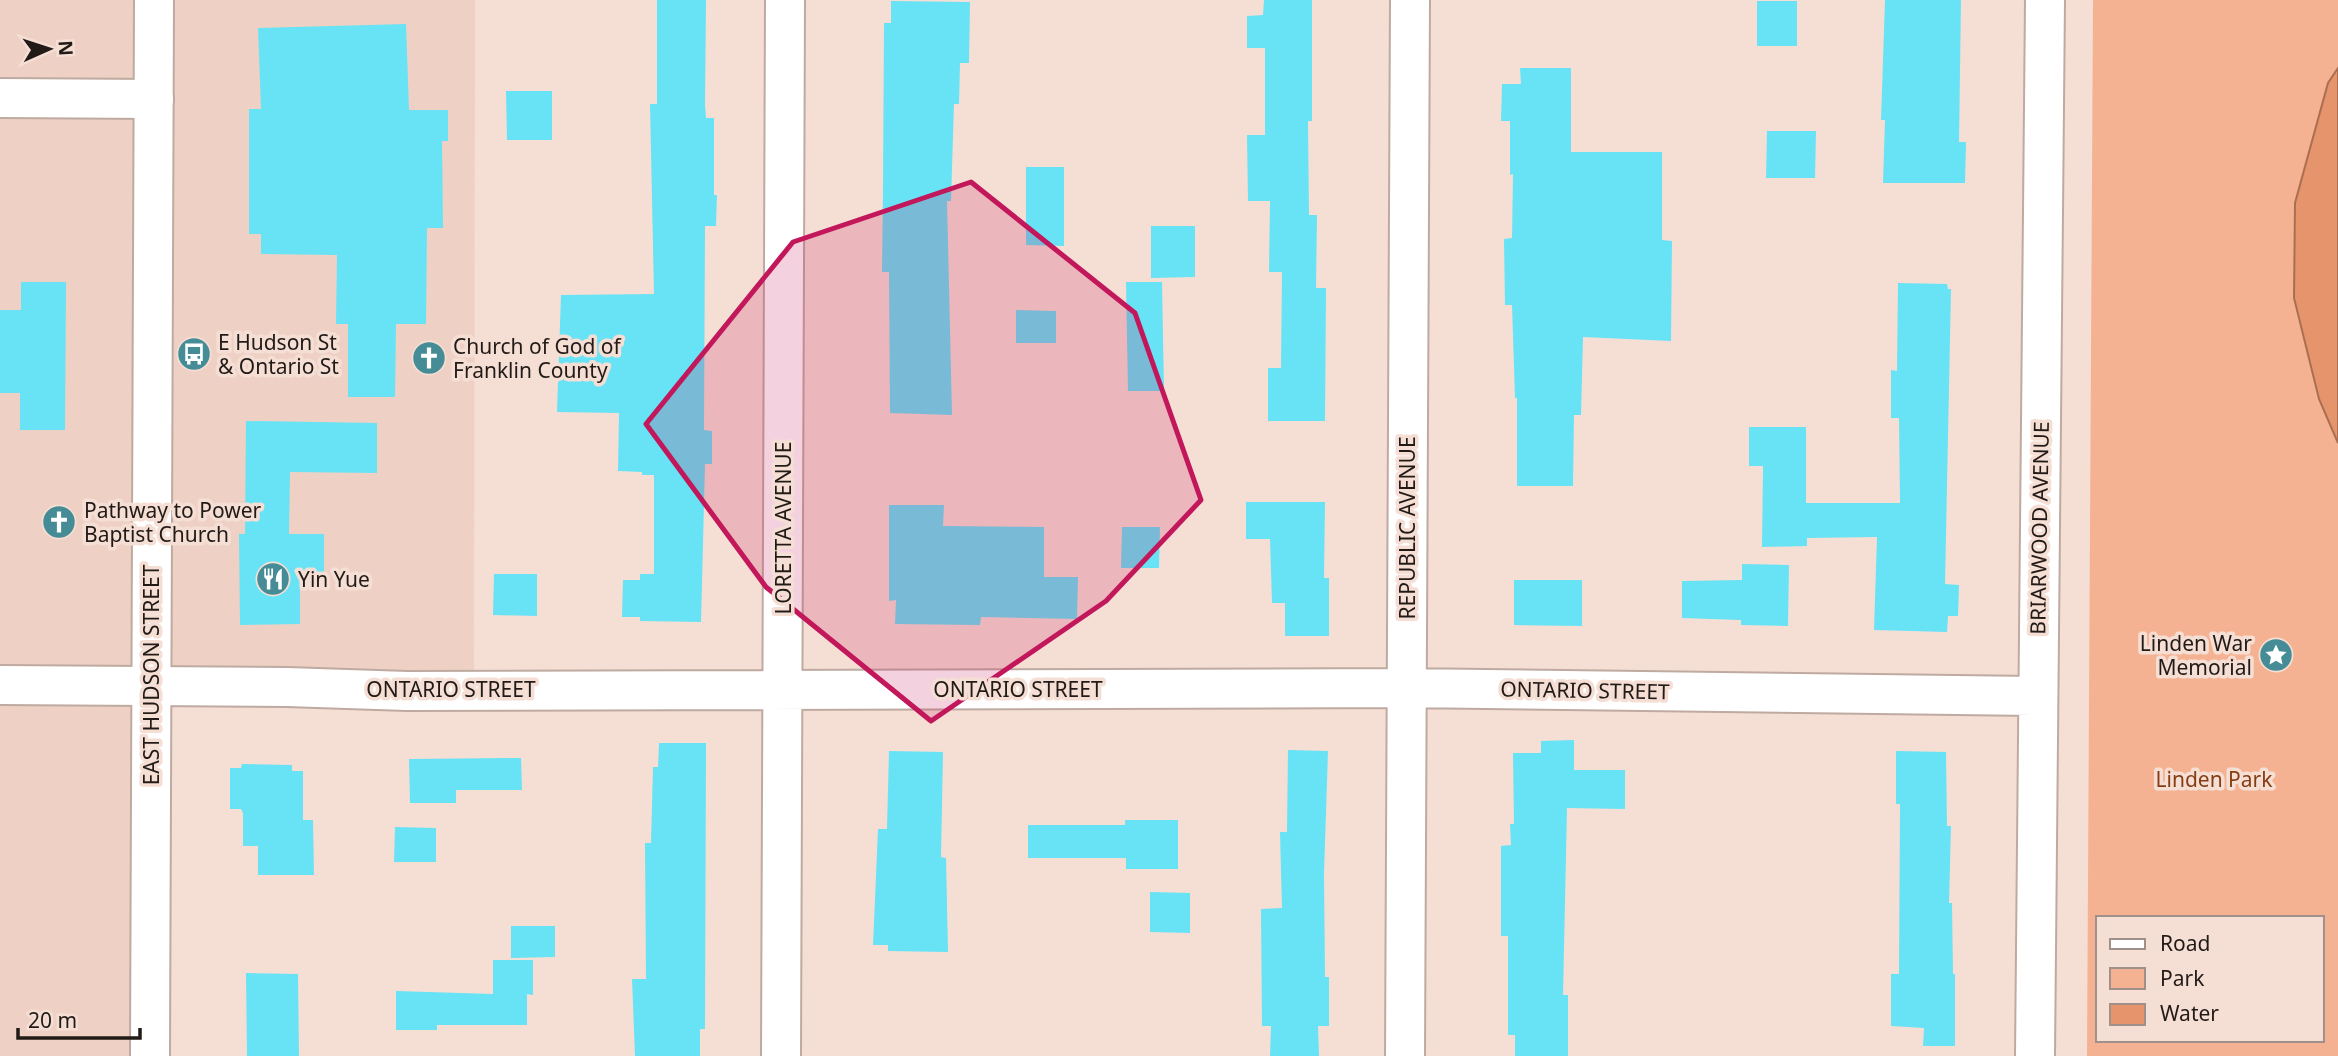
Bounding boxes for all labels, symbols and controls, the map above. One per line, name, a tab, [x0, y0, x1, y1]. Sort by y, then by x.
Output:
north arrow	[14, 14, 84, 84]
text: N	[53, 40, 79, 57]
place label: E Hudson St & Ontario St	[218, 328, 339, 380]
place label: Church of God of Franklin County	[453, 332, 622, 384]
bus stop icon: E Hudson St & Ontario St	[175, 335, 213, 373]
church icon: Church of God of Franklin County	[410, 339, 448, 377]
street label: BRIARWOOD AVENUE	[2023, 421, 2055, 635]
street label: REPUBLIC AVENUE	[1393, 436, 1421, 620]
street label: LORETTA AVENUE	[769, 442, 797, 614]
place label: Pathway to Power Baptist Church	[84, 496, 262, 548]
church icon: Pathway to Power Baptist Church	[40, 503, 78, 541]
restaurant icon: Yin Yue	[254, 560, 292, 598]
street label: EAST HUDSON STREET	[137, 564, 165, 785]
place label: Yin Yue	[298, 565, 370, 593]
place label: Linden War Memorial	[2140, 629, 2252, 681]
place icon: Linden War Memorial	[2257, 636, 2295, 674]
street label: ONTARIO STREET	[366, 675, 536, 703]
street label: ONTARIO STREET	[933, 675, 1103, 703]
street label: ONTARIO STREET	[1500, 675, 1670, 705]
park label: Linden Park	[2156, 765, 2273, 793]
legend	[2096, 916, 2324, 1042]
text: Road	[2160, 929, 2210, 957]
text: Park	[2160, 964, 2205, 992]
scale bar	[18, 996, 140, 1040]
text: Water	[2160, 999, 2219, 1027]
text: 20 m	[28, 1006, 77, 1034]

